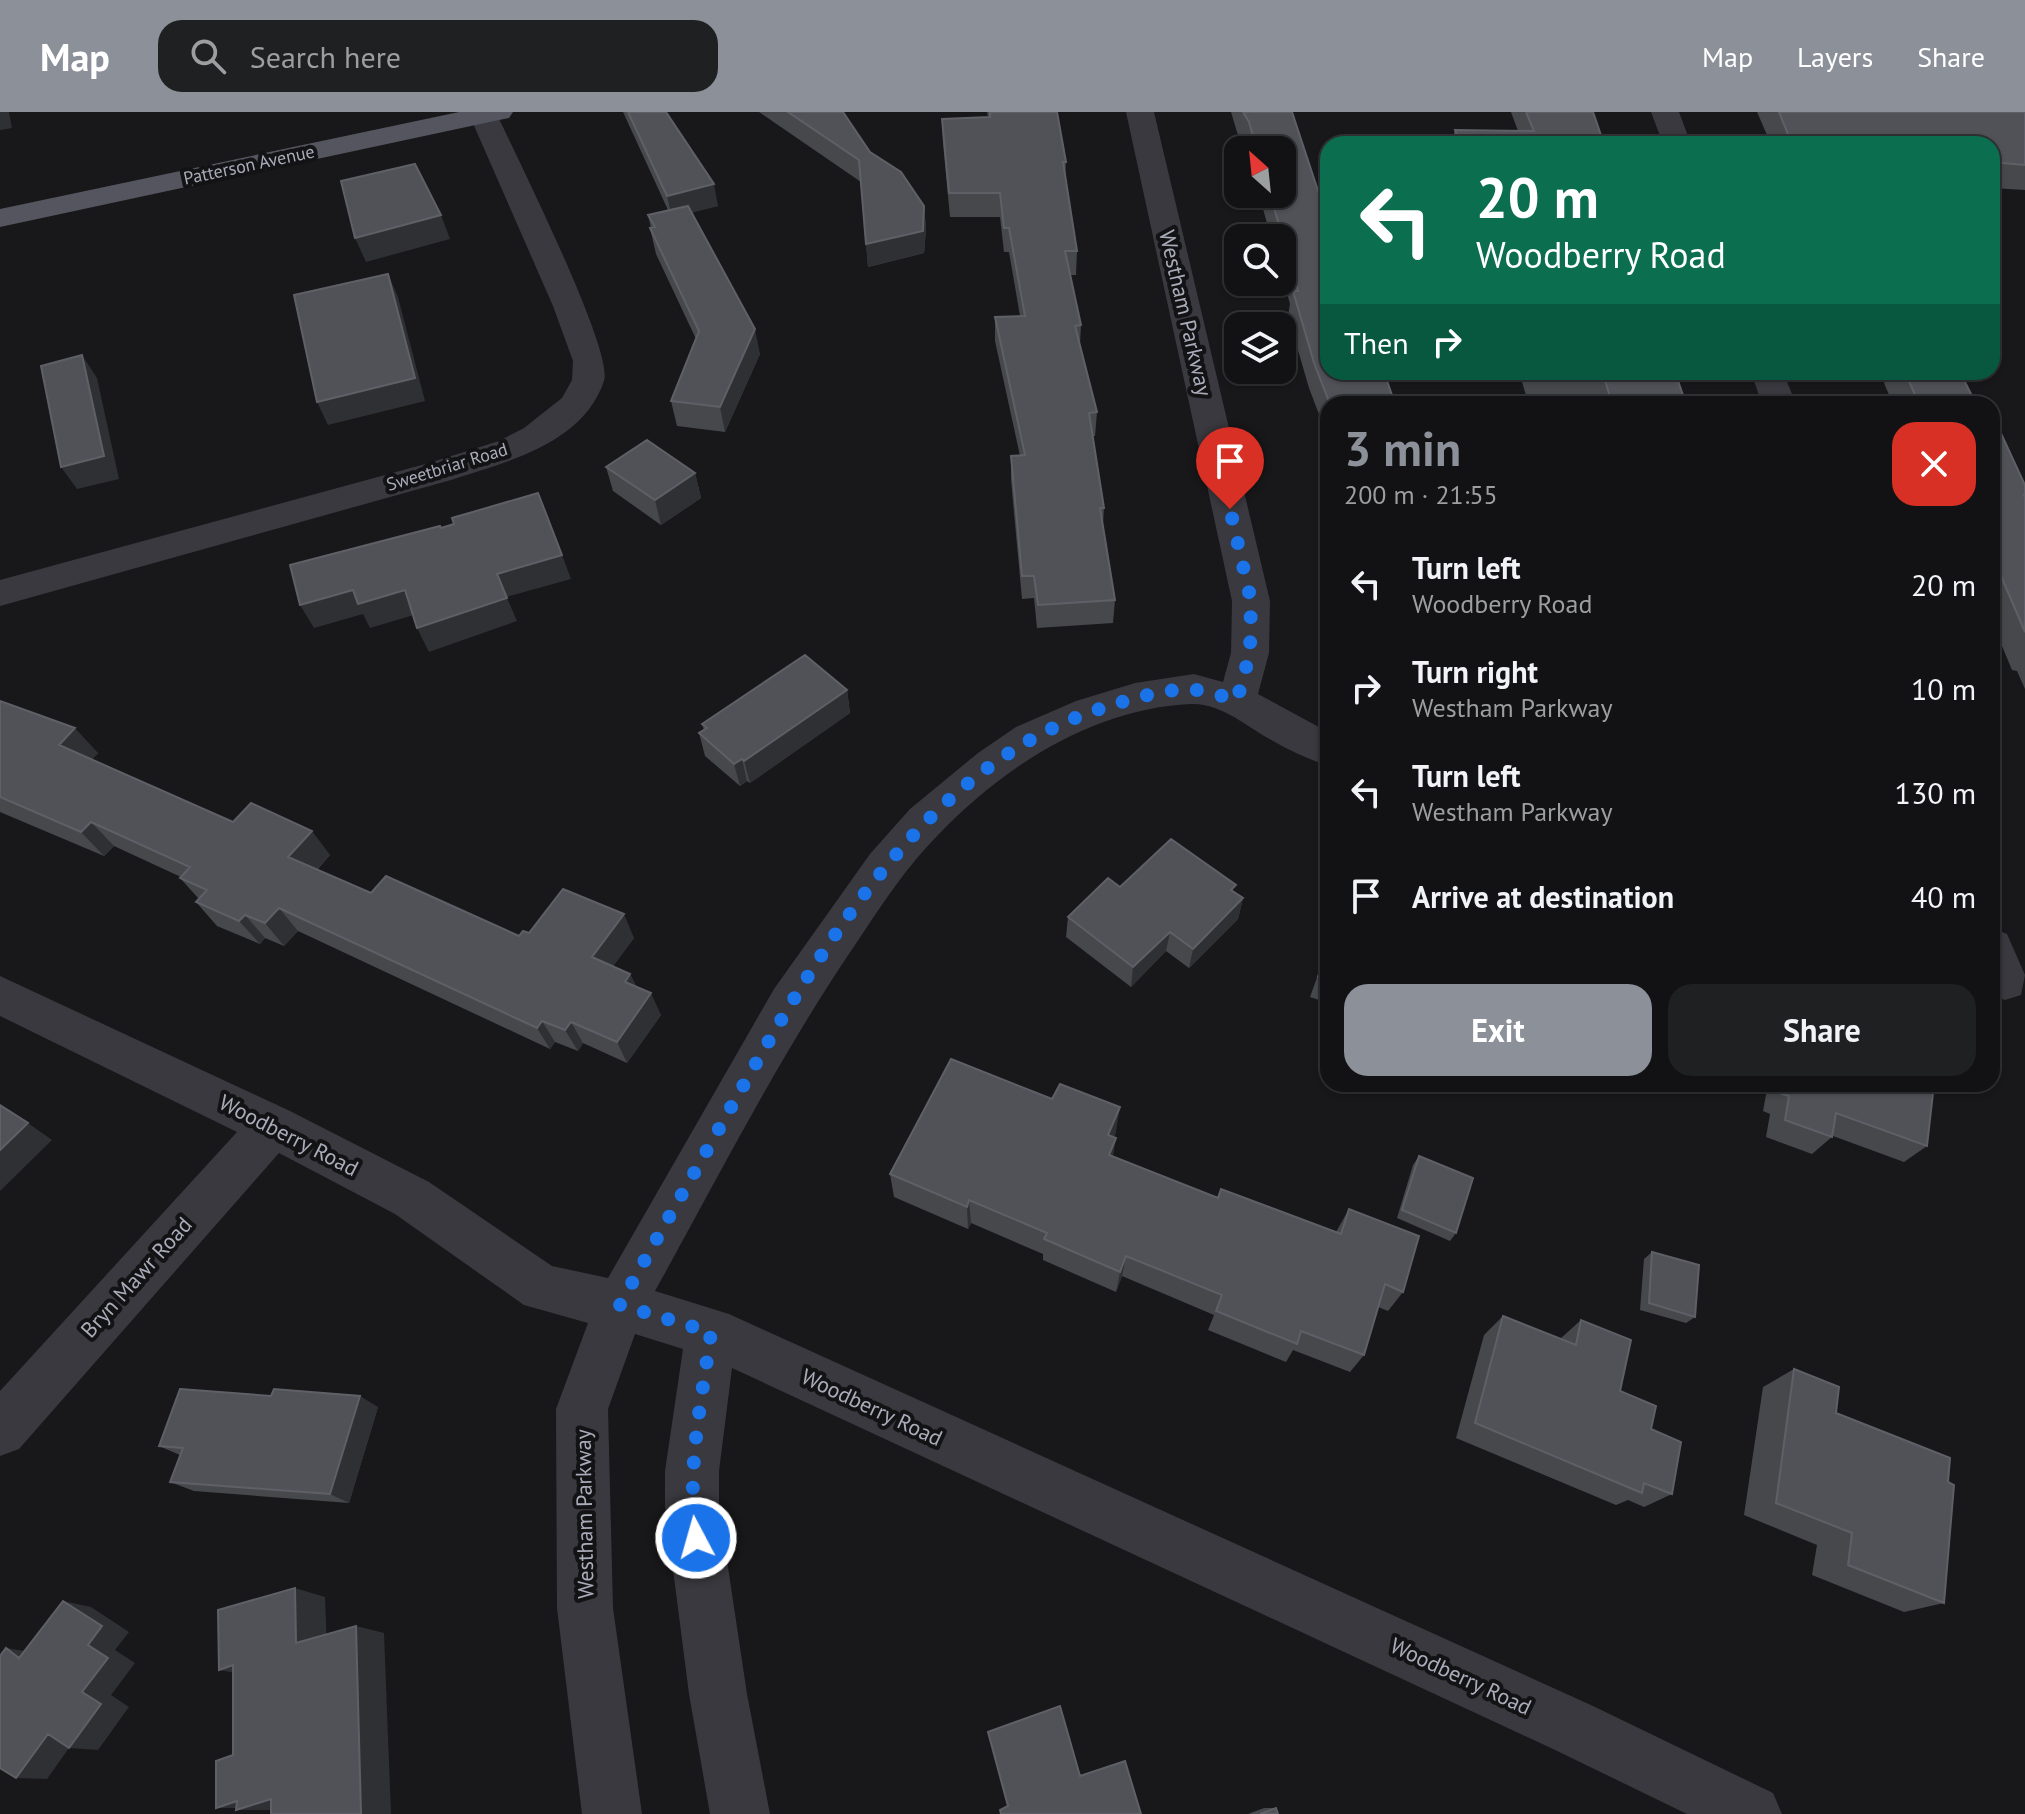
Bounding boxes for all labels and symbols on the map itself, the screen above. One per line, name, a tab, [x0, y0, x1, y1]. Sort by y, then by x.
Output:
north arrow	[1224, 136, 1296, 208]
street label: Patterson Avenue	[181, 139, 316, 190]
street label: Westham Parkway	[1153, 227, 1219, 400]
pin	[1196, 427, 1264, 509]
street label: Sweetbriar Road	[384, 437, 510, 496]
street label: Woodberry Road	[215, 1088, 363, 1182]
street label: Bryn Mawr Road	[74, 1211, 198, 1343]
street label: Woodberry Road	[797, 1362, 947, 1452]
street label: Westham Parkway	[569, 1428, 599, 1599]
position arrow	[654, 1496, 738, 1580]
street label: Woodberry Road	[1386, 1631, 1536, 1721]

